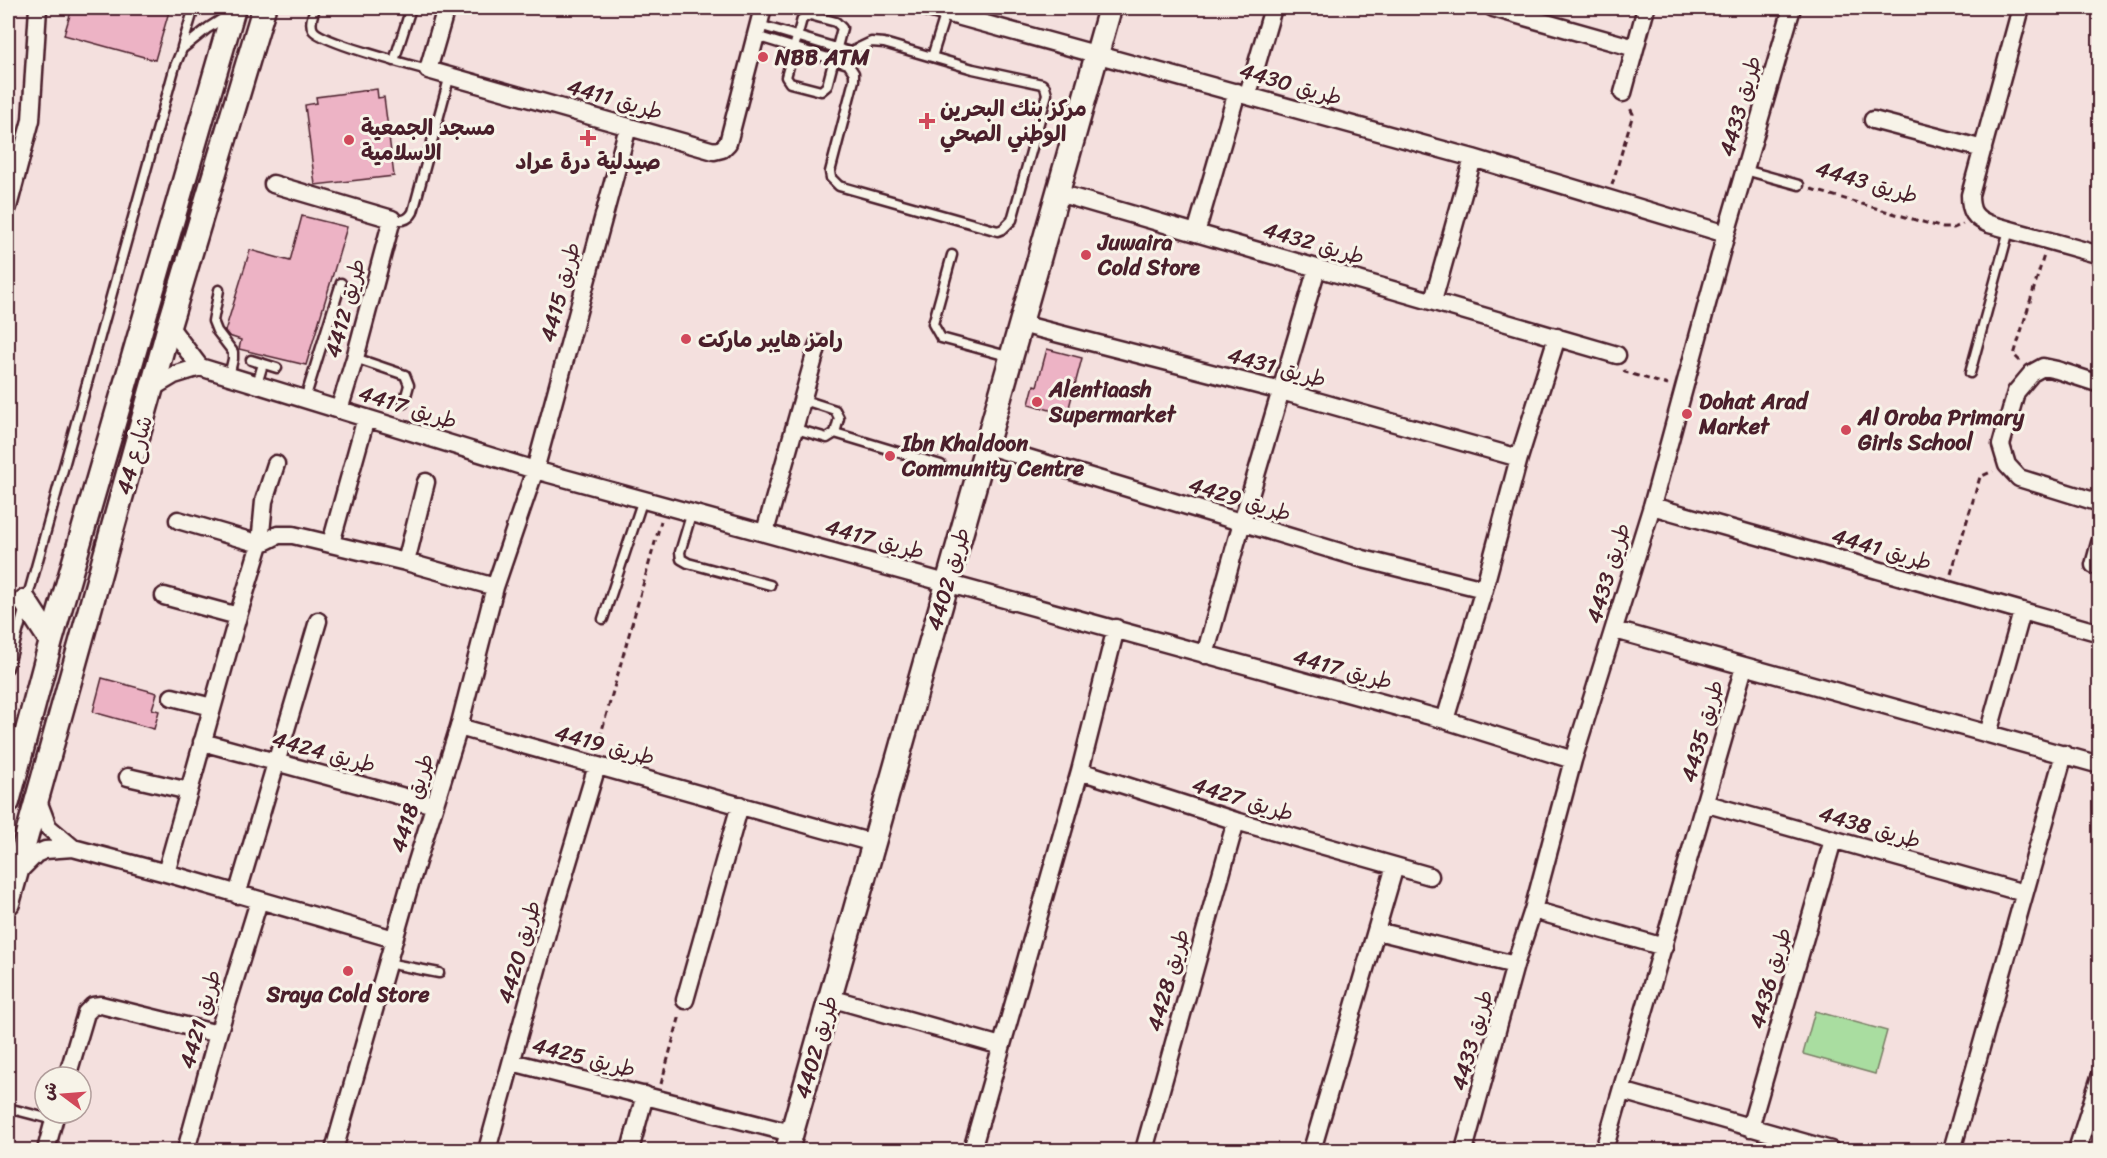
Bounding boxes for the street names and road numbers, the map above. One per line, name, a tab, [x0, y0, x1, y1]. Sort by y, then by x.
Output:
street label: طريق 4430	[1235, 51, 1347, 117]
street label: طريق 4433	[1707, 51, 1773, 161]
street label: طريق 4411	[562, 67, 668, 131]
street label: طريق 4443	[1811, 149, 1923, 215]
street label: طريق 4432	[1259, 210, 1369, 276]
street label: طريق 4415	[528, 238, 592, 346]
street label: طريق 4412	[313, 254, 377, 362]
street label: طريق 4431	[1223, 335, 1331, 399]
street label: طريق 4417	[354, 374, 462, 440]
street label: شارع 44	[104, 411, 164, 499]
street label: طريق 4429	[1184, 465, 1296, 533]
street label: طريق 4417	[821, 507, 929, 571]
street label: طريق 4441	[1827, 516, 1937, 582]
street label: طريق 4433	[1574, 518, 1642, 628]
street label: طريق 4402	[915, 523, 981, 635]
street label: طريق 4417	[1289, 637, 1397, 701]
street label: طريق 4435	[1669, 675, 1735, 787]
street label: طريق 4419	[551, 713, 659, 777]
street label: طريق 4424	[268, 719, 380, 785]
street label: طريق 4418	[378, 748, 446, 858]
street label: طريق 4427	[1187, 765, 1299, 833]
street label: طريق 4438	[1814, 794, 1926, 860]
street label: طريق 4420	[486, 896, 552, 1008]
street label: طريق 4436	[1737, 923, 1803, 1033]
street label: طريق 4428	[1135, 924, 1201, 1036]
street label: طريق 4421	[167, 965, 233, 1073]
street label: طريق 4433	[1439, 985, 1505, 1095]
street label: طريق 4402	[783, 991, 849, 1103]
street label: طريق 4425	[528, 1025, 640, 1089]

